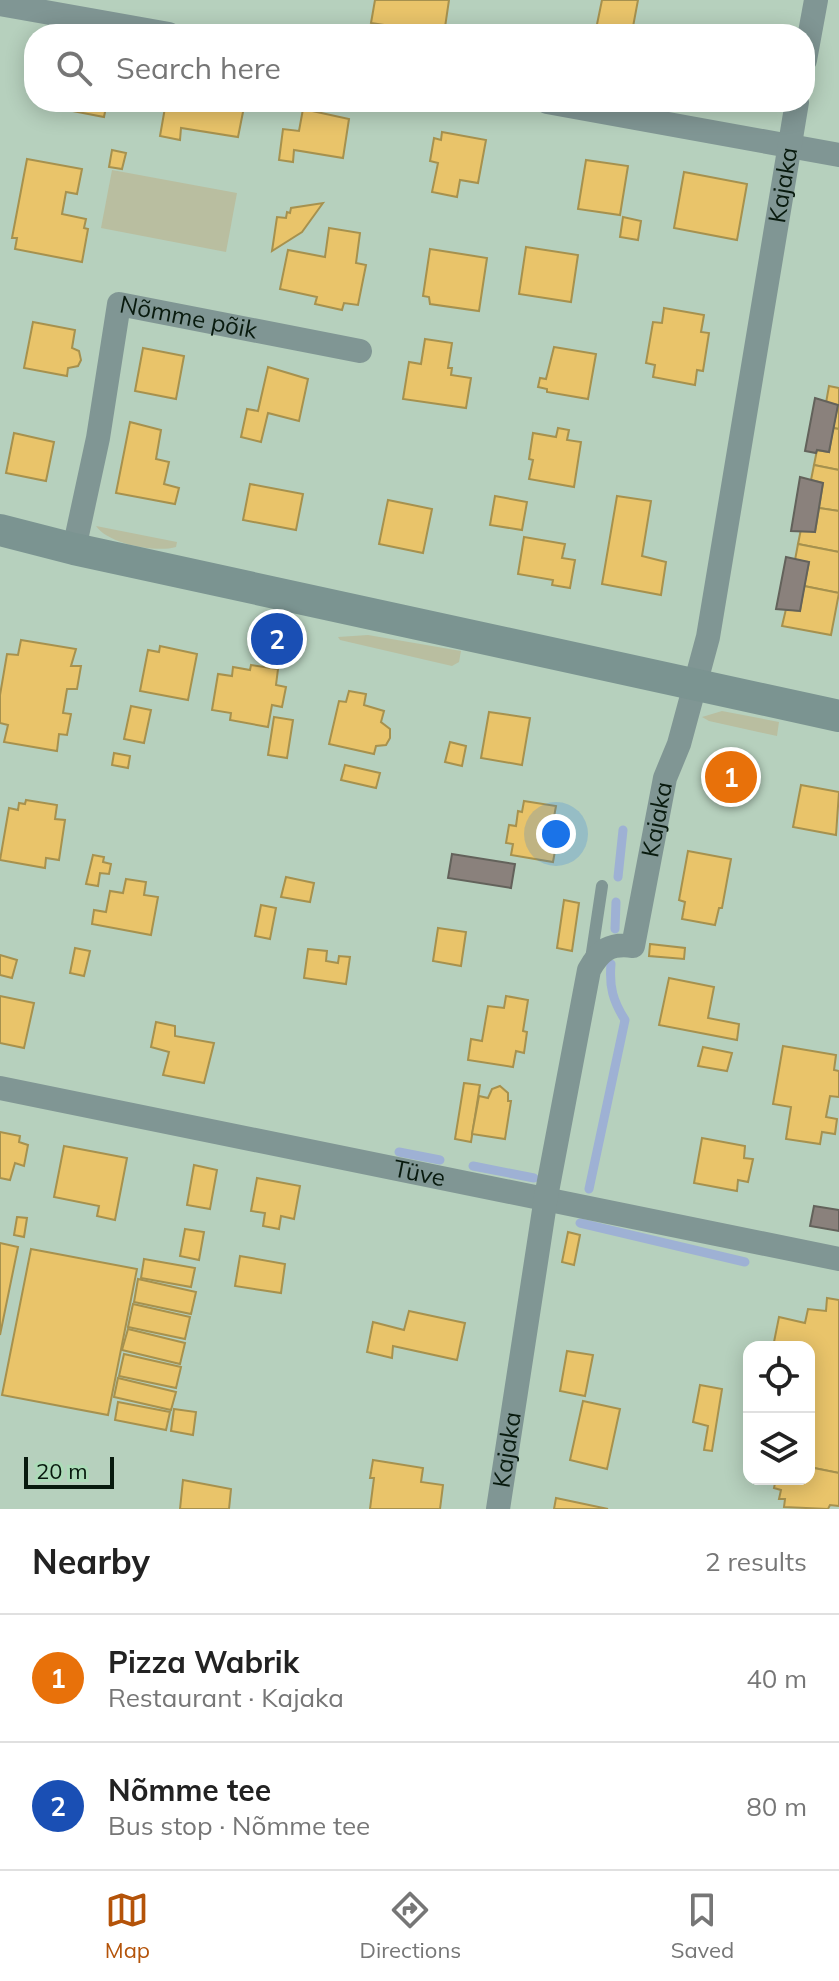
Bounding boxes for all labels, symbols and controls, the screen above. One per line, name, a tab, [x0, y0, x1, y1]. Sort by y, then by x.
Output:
search box	[24, 24, 815, 112]
icon: search	[52, 46, 96, 90]
text: Search here	[116, 49, 281, 87]
street label: Kajaka	[761, 145, 803, 225]
street label: Nõmme põik	[117, 289, 261, 345]
pin: 2	[251, 609, 303, 669]
pin: 1	[705, 747, 757, 807]
street label: Kajaka	[634, 779, 678, 860]
your location	[536, 814, 576, 854]
street label: Tüve	[391, 1153, 448, 1192]
map controls	[743, 1341, 815, 1485]
button: locate	[743, 1341, 815, 1413]
street label: Kajaka	[486, 1410, 527, 1490]
button: layers	[743, 1413, 815, 1485]
scale bar	[24, 1453, 114, 1489]
text: 20 m	[36, 1457, 87, 1485]
text: Nearby	[32, 1540, 150, 1583]
text: 2 results	[705, 1545, 807, 1578]
text: Pizza Wabrik	[108, 1643, 299, 1681]
text: 1	[50, 1662, 66, 1695]
text: 40 m	[746, 1662, 807, 1695]
text: Restaurant · Kajaka	[108, 1681, 344, 1714]
text: Nõmme tee	[108, 1771, 271, 1809]
text: 2	[50, 1790, 66, 1823]
text: 80 m	[746, 1790, 807, 1823]
text: Bus stop · Nõmme tee	[108, 1809, 370, 1842]
tab: Map	[105, 1888, 150, 1964]
tab: Directions	[360, 1888, 461, 1964]
tab: Saved	[671, 1888, 734, 1964]

